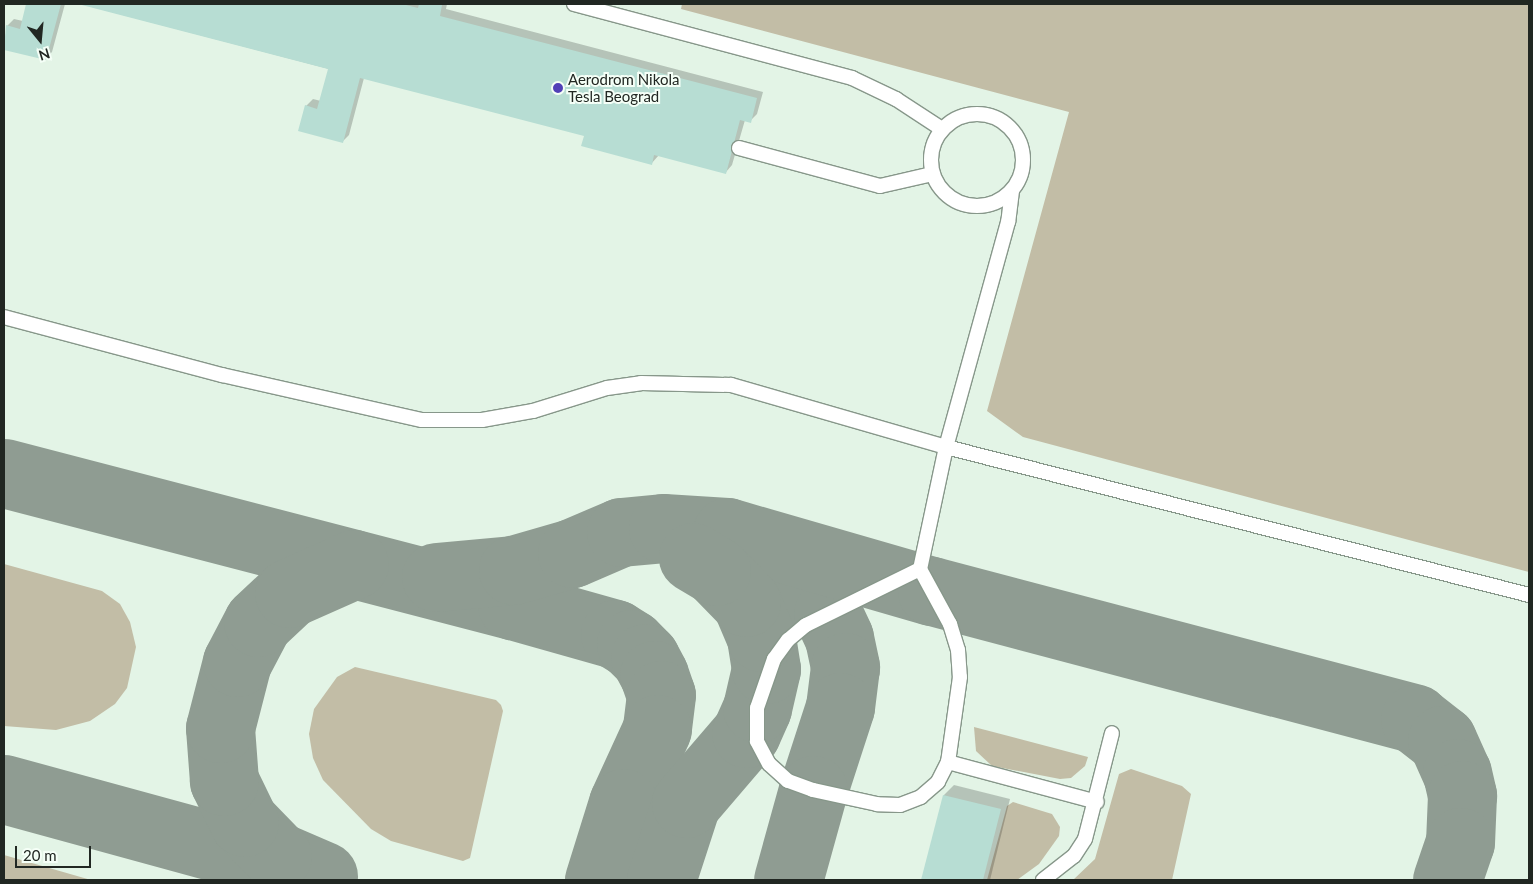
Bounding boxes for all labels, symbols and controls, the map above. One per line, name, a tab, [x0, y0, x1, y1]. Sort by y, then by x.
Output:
north arrow	[15, 15, 65, 65]
text: N	[37, 45, 52, 65]
place label: Aerodrom Nikola Tesla Beograd	[568, 70, 679, 105]
marker: Aerodrom Nikola Tesla Beograd	[552, 82, 564, 94]
scale bar	[18, 836, 94, 868]
text: 20 m	[23, 846, 57, 864]

